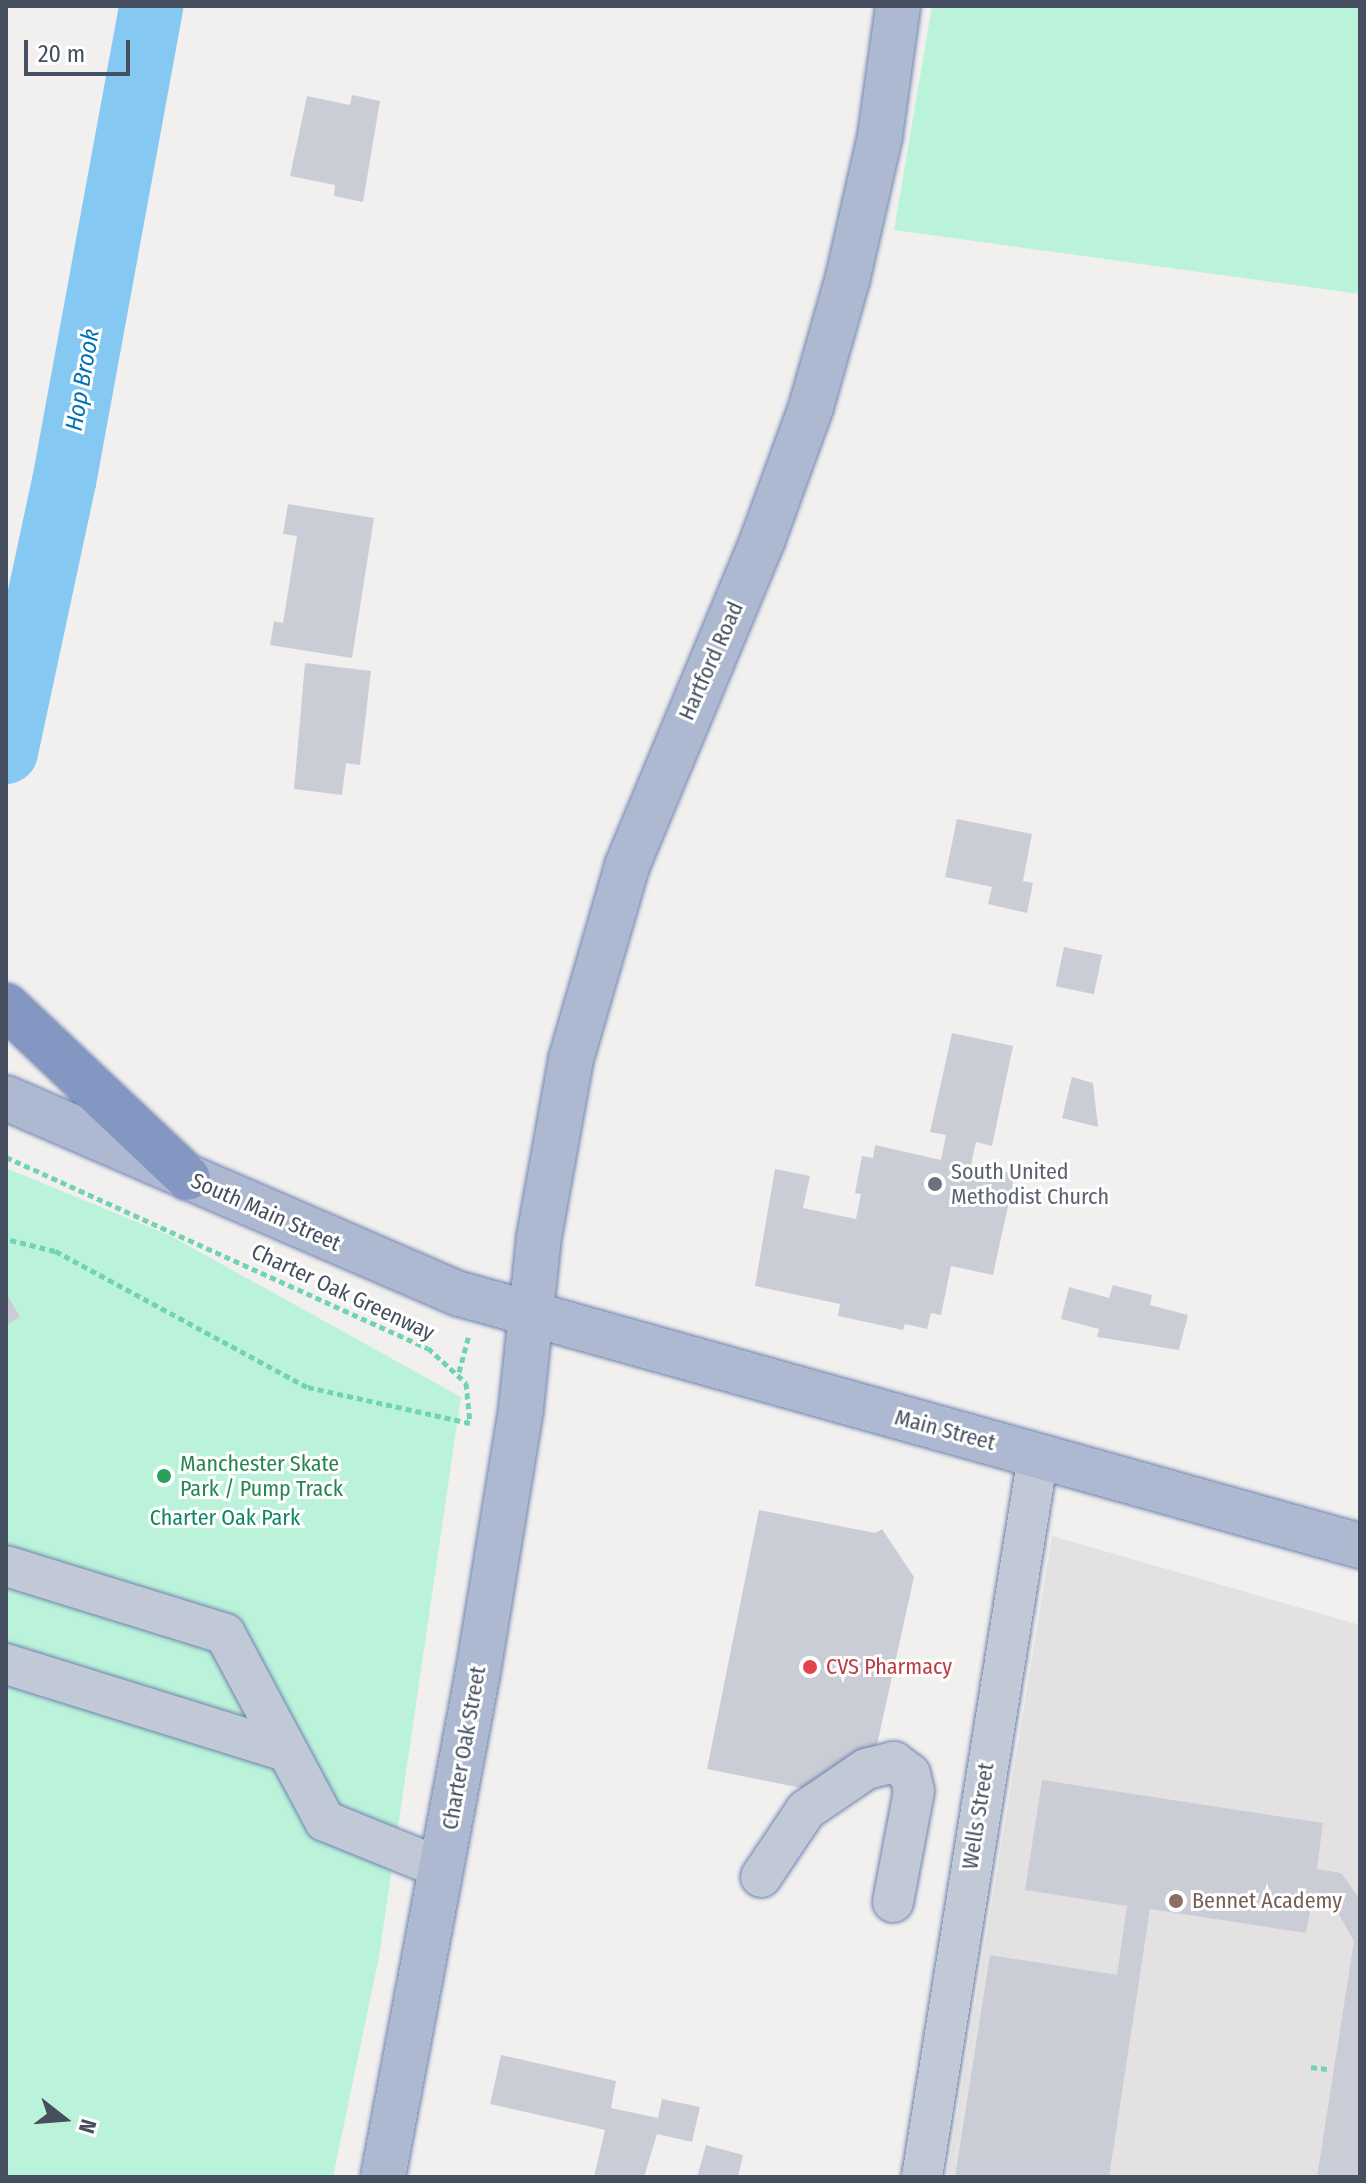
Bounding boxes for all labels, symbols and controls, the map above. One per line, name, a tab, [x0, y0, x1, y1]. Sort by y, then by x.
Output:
scale bar	[28, 24, 134, 74]
text: 20 m	[38, 40, 85, 68]
water label: Hop Brook	[60, 327, 106, 433]
street label: Hartford Road	[673, 598, 749, 724]
place label: South United Methodist Church	[951, 1158, 1109, 1210]
street label: South Main Street	[187, 1167, 345, 1257]
marker: South United Methodist Church	[926, 1175, 944, 1193]
street label: Charter Oak Greenway	[247, 1238, 439, 1346]
street label: Main Street	[892, 1404, 998, 1456]
place label: Manchester Skate Park / Pump Track	[180, 1450, 343, 1502]
marker: Manchester Skate Park / Pump Track	[155, 1467, 173, 1485]
park label: Charter Oak Park	[150, 1505, 300, 1531]
place label: CVS Pharmacy	[826, 1654, 952, 1680]
marker: CVS Pharmacy	[801, 1658, 819, 1676]
street label: Charter Oak Street	[437, 1664, 491, 1832]
street label: Wells Street	[957, 1761, 999, 1871]
place label: Bennet Academy	[1192, 1888, 1342, 1914]
marker: Bennet Academy	[1167, 1892, 1185, 1910]
north arrow	[24, 2079, 104, 2159]
text: N	[73, 2116, 102, 2136]

